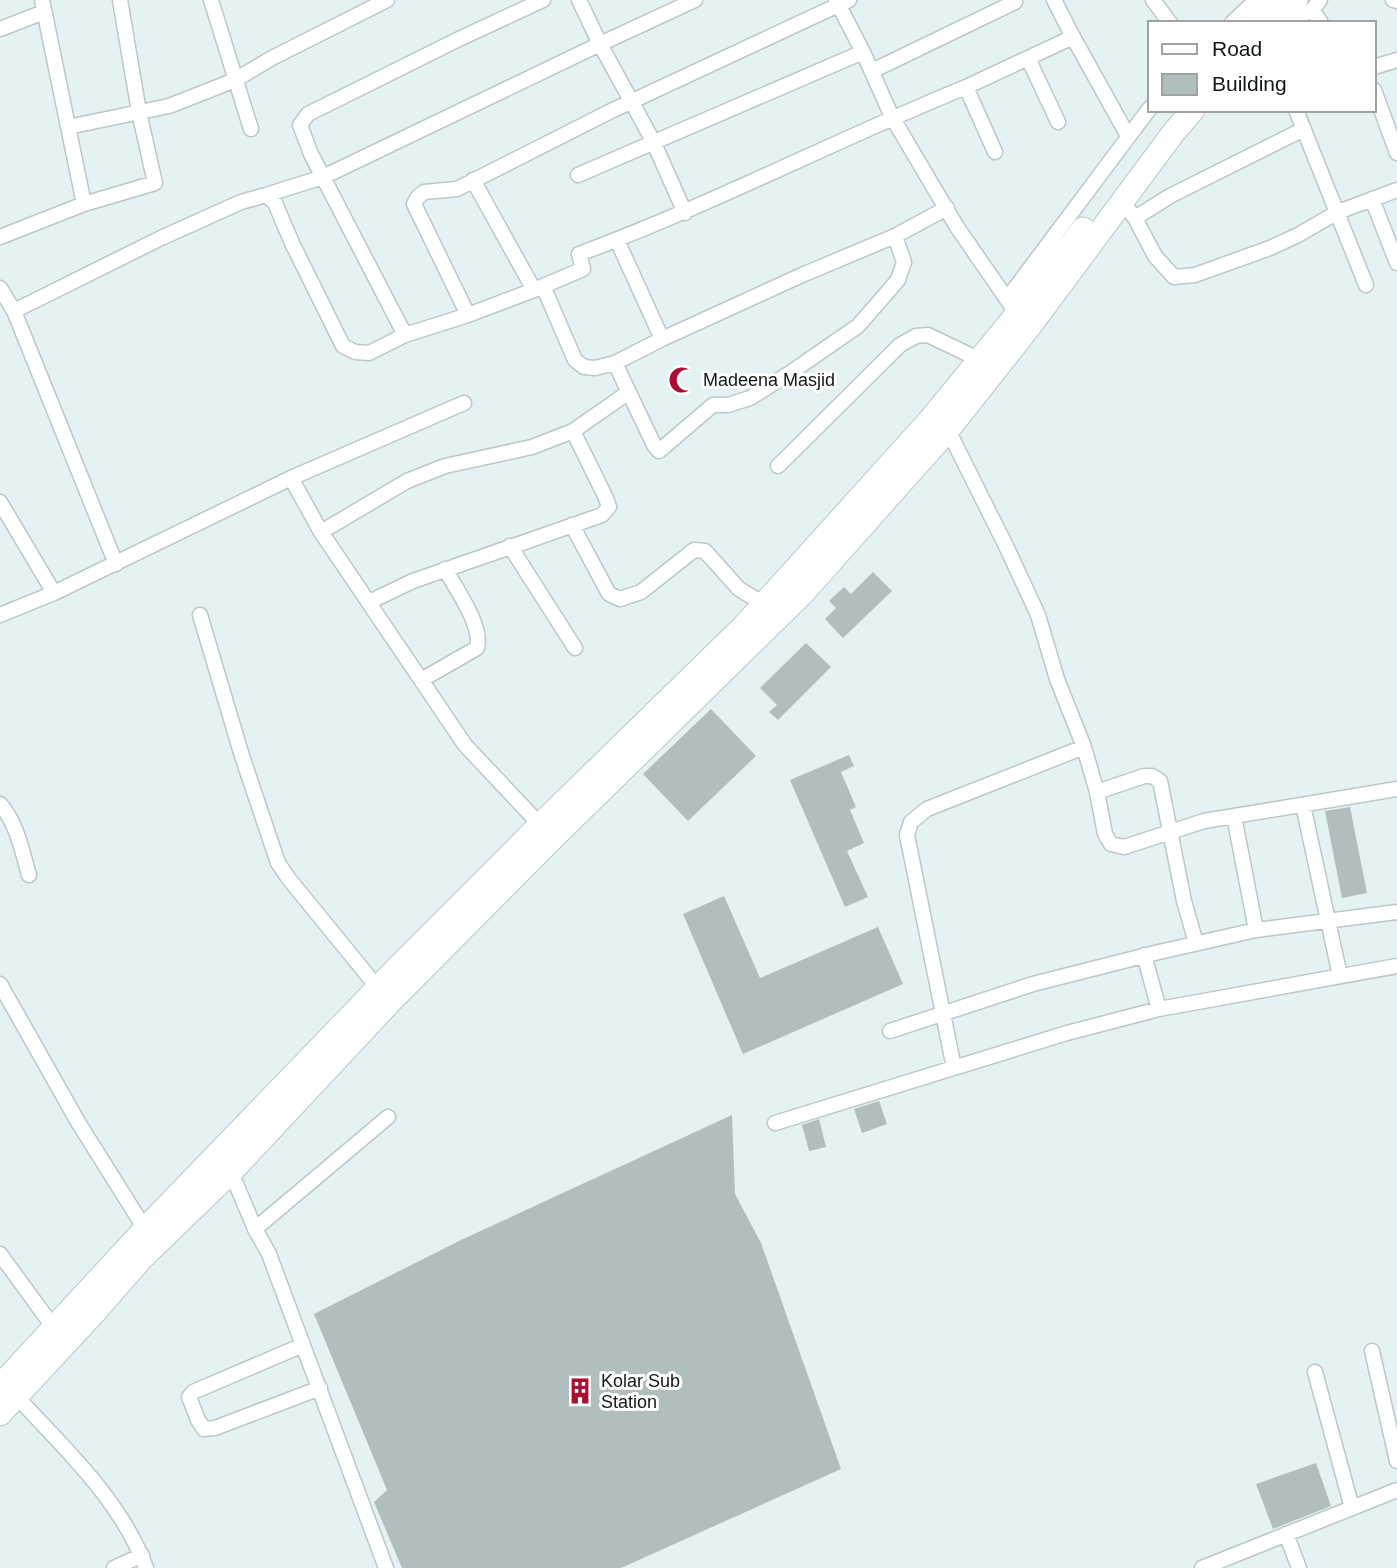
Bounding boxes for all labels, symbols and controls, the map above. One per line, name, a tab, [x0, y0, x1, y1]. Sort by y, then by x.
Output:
legend	[1148, 21, 1376, 112]
text: Road	[1212, 37, 1262, 60]
text: Building	[1212, 72, 1287, 95]
mosque icon: Madeena Masjid	[667, 365, 697, 395]
place label: Madeena Masjid	[703, 370, 835, 390]
place label: Kolar Sub Station	[601, 1371, 680, 1412]
building icon: Kolar Sub Station	[565, 1376, 595, 1406]

